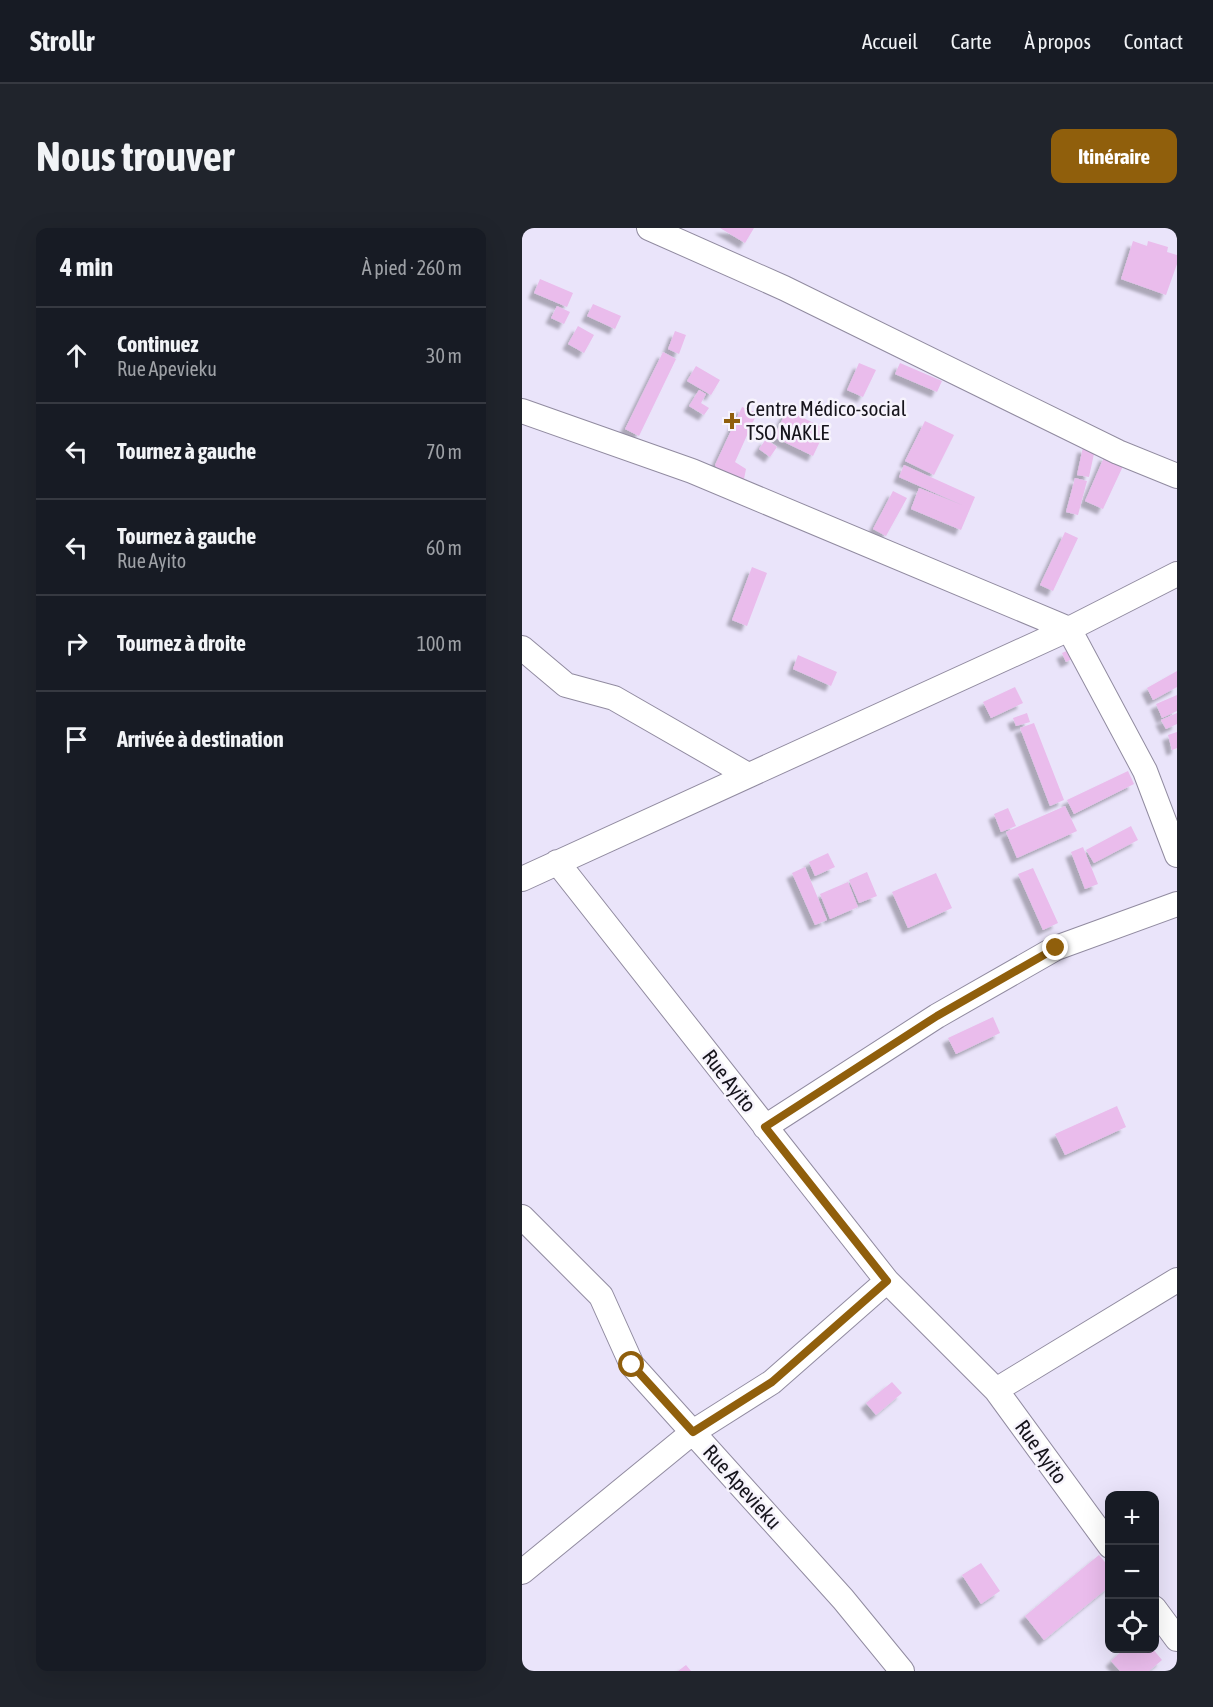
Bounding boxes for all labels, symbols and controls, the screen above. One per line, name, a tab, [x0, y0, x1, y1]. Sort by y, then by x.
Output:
text: Strollr	[30, 25, 94, 57]
text: Accueil	[862, 29, 918, 53]
text: Carte	[951, 29, 991, 53]
text: À propos	[1024, 29, 1091, 53]
text: Contact	[1124, 29, 1183, 53]
button: Itinéraire	[1051, 129, 1177, 183]
text: Nous trouver	[36, 132, 234, 180]
text: 4 min	[60, 252, 113, 282]
text: À pied · 260 m	[362, 256, 462, 279]
text: Continuez	[117, 331, 199, 357]
icon: ahead	[60, 339, 93, 372]
text: 30 m	[426, 344, 462, 367]
text: Rue Apevieku	[117, 357, 217, 380]
place label: Centre Médico-social TSO NAKLE	[746, 396, 907, 444]
marker: Centre Médico-social TSO NAKLE	[723, 412, 741, 430]
icon: left	[60, 435, 93, 468]
text: Tournez à gauche	[117, 438, 256, 464]
text: 70 m	[426, 440, 462, 463]
text: Tournez à gauche	[117, 523, 256, 549]
icon: left	[60, 531, 93, 564]
text: 60 m	[426, 536, 462, 559]
text: Rue Ayito	[117, 549, 186, 572]
icon: right	[60, 627, 93, 660]
text: Tournez à droite	[117, 630, 246, 656]
text: 100 m	[417, 632, 462, 655]
icon: arrive	[60, 723, 93, 756]
text: Arrivée à destination	[117, 726, 284, 752]
route end	[1042, 934, 1068, 960]
street label: Rue Ayito	[698, 1044, 762, 1116]
route start	[618, 1351, 644, 1377]
street label: Rue Ayito	[1011, 1415, 1073, 1488]
street label: Rue Apevieku	[699, 1439, 787, 1533]
map controls	[1105, 1491, 1159, 1653]
button: +	[1105, 1491, 1159, 1545]
button: −	[1105, 1545, 1159, 1599]
button: locate	[1105, 1599, 1159, 1653]

